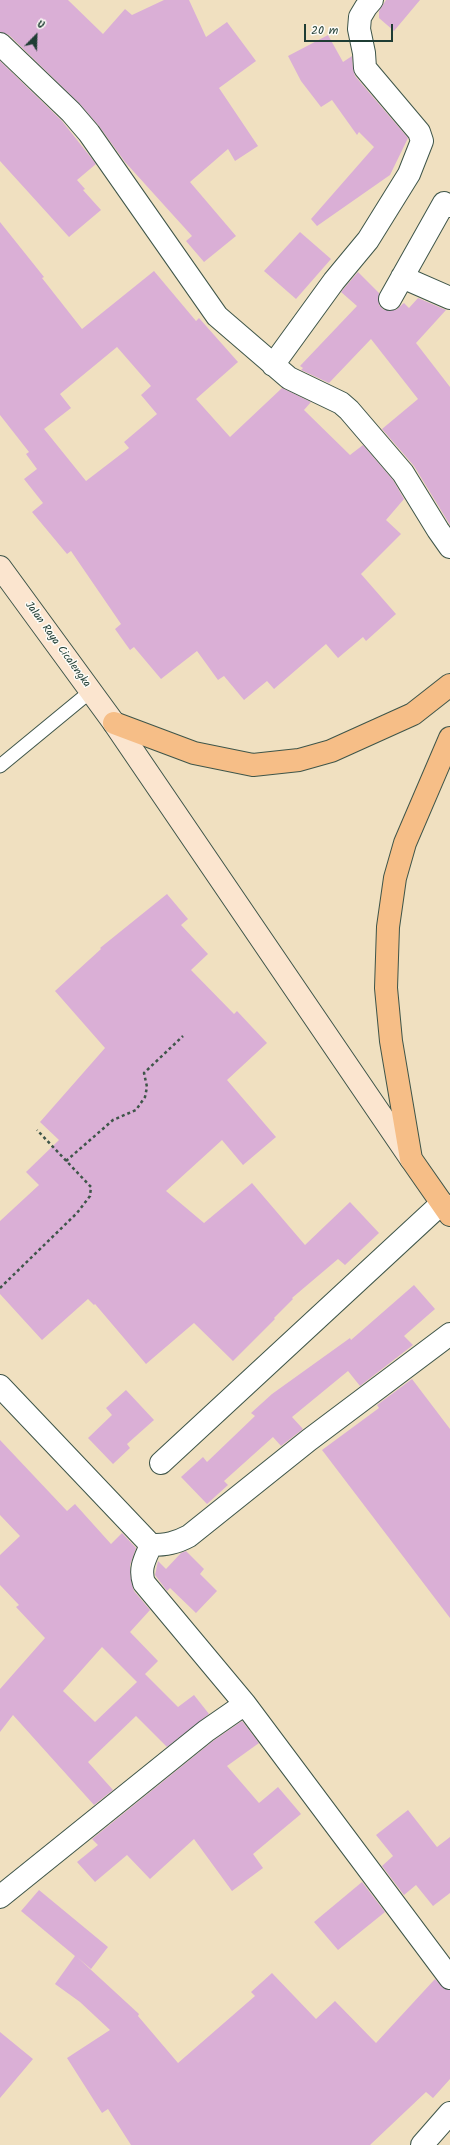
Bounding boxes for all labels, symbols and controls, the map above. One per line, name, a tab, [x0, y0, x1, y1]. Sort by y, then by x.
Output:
text: U	[34, 15, 47, 35]
north arrow	[16, 16, 56, 56]
scale bar	[306, 16, 395, 42]
text: 20 m	[311, 21, 338, 40]
street label: Jalan Raya Cicalengka	[21, 599, 93, 691]

